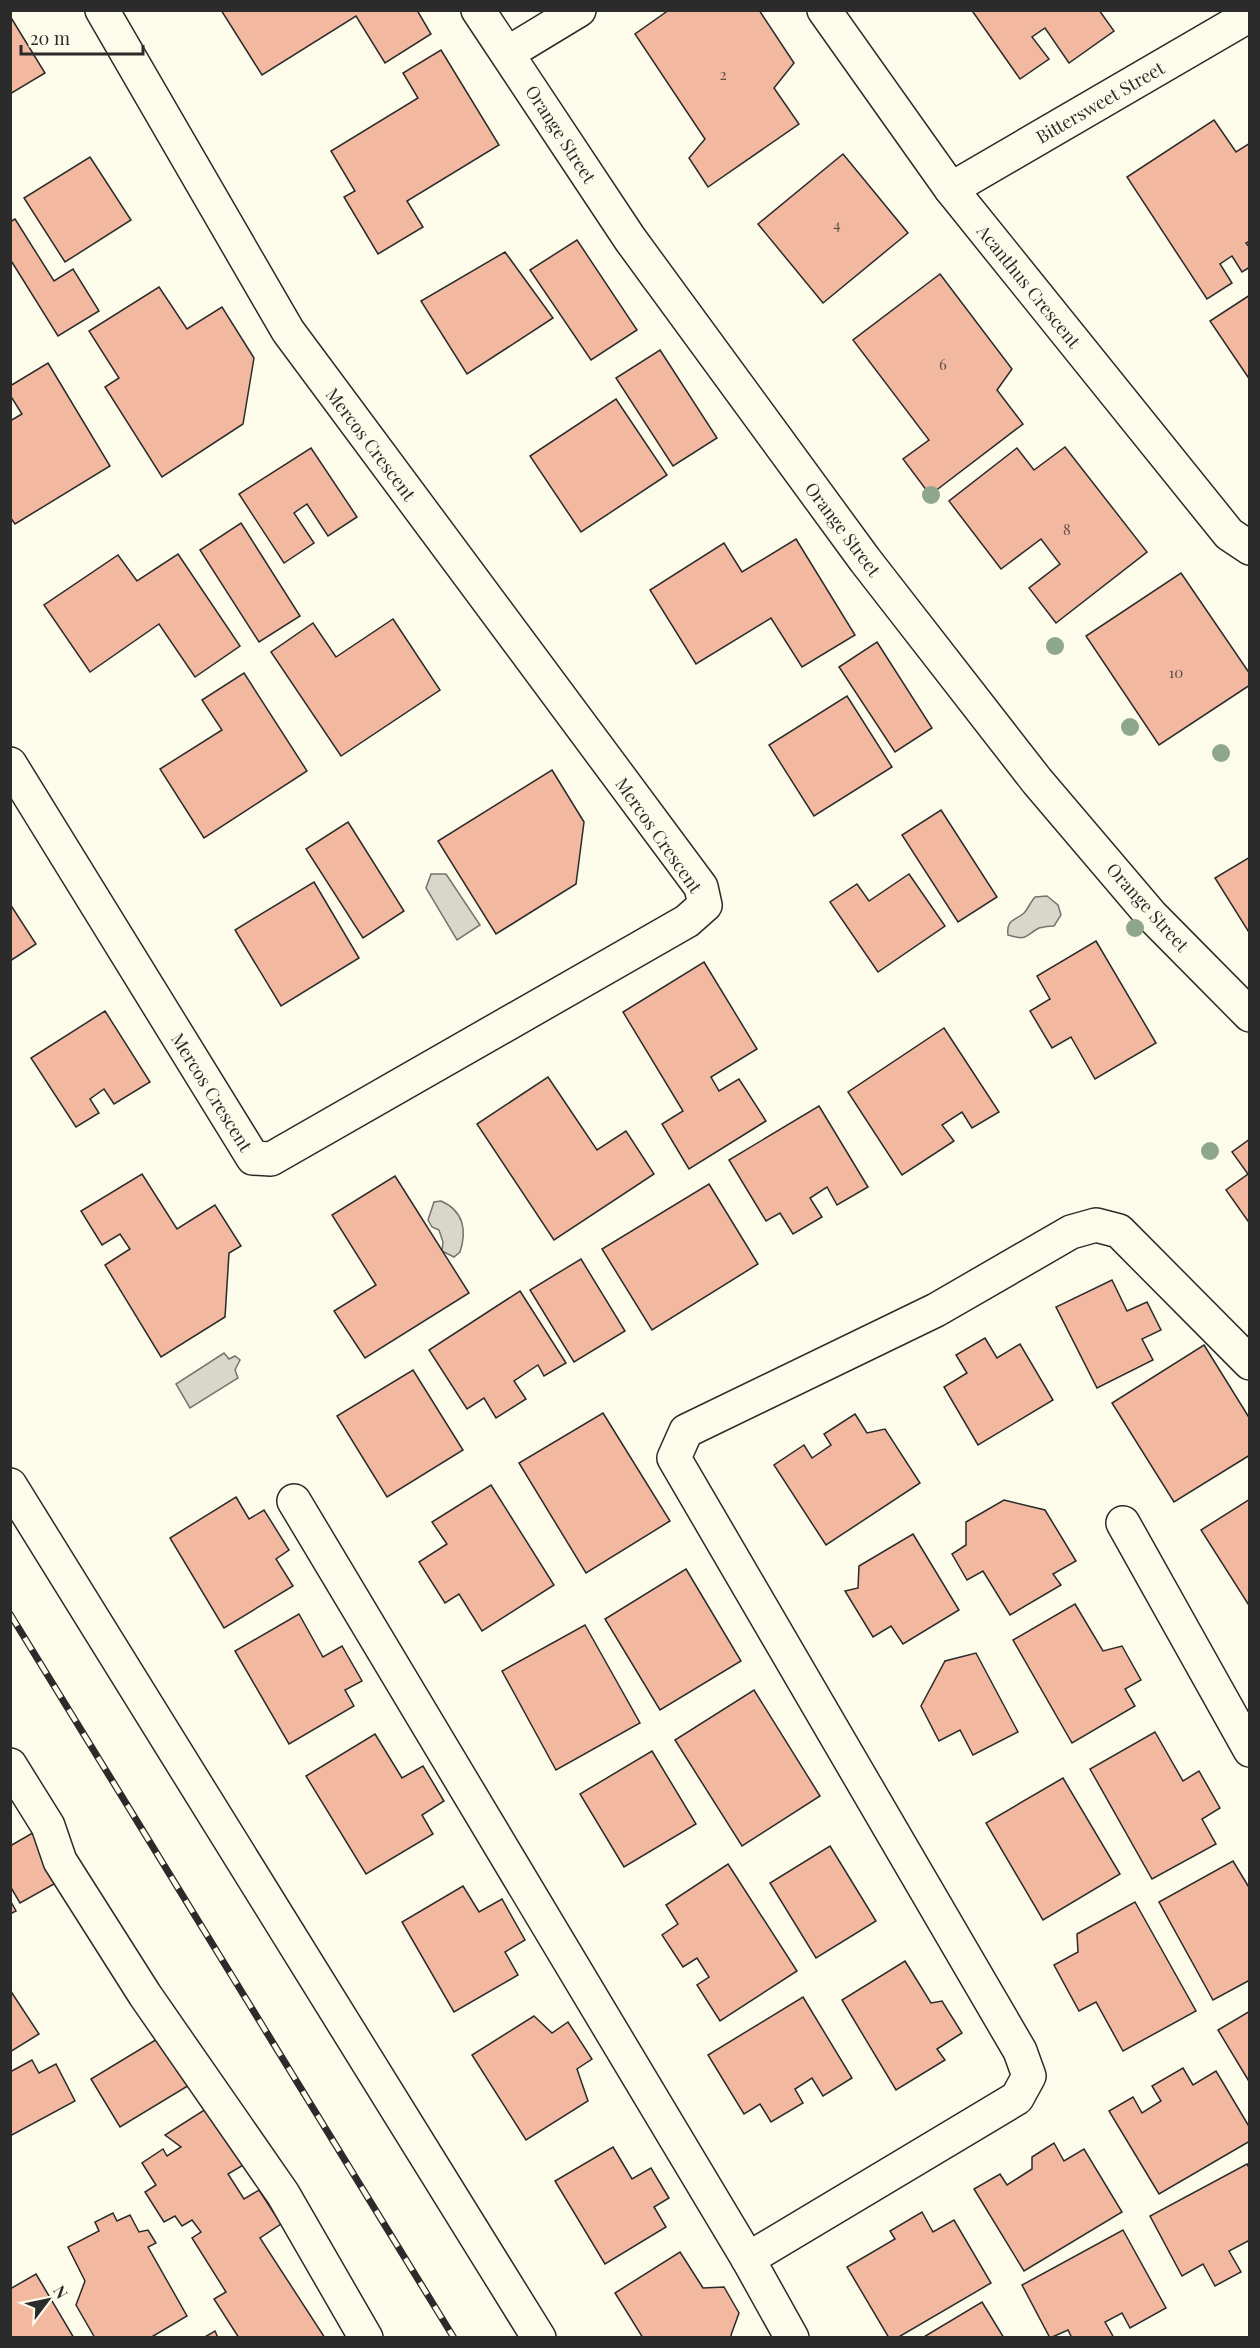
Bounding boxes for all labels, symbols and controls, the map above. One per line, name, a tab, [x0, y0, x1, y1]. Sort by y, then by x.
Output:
scale bar	[21, 18, 142, 56]
text: 20 m	[30, 26, 70, 50]
street label: Bittersweet Street	[1031, 55, 1169, 148]
house number: 2	[719, 64, 727, 84]
street label: Orange Street	[520, 80, 602, 188]
house number: 4	[833, 214, 841, 234]
street label: Acanthus Crescent	[971, 219, 1087, 353]
house number: 6	[939, 354, 947, 374]
street label: Mercos Crescent	[321, 383, 422, 506]
street label: Orange Street	[800, 477, 887, 581]
house number: 8	[1063, 519, 1071, 539]
house number: 10	[1169, 662, 1183, 682]
street label: Mercos Crescent	[610, 773, 708, 898]
street label: Orange Street	[1102, 857, 1195, 957]
street label: Mercos Crescent	[166, 1028, 258, 1156]
north arrow	[18, 2270, 78, 2330]
text: N	[49, 2281, 73, 2303]

